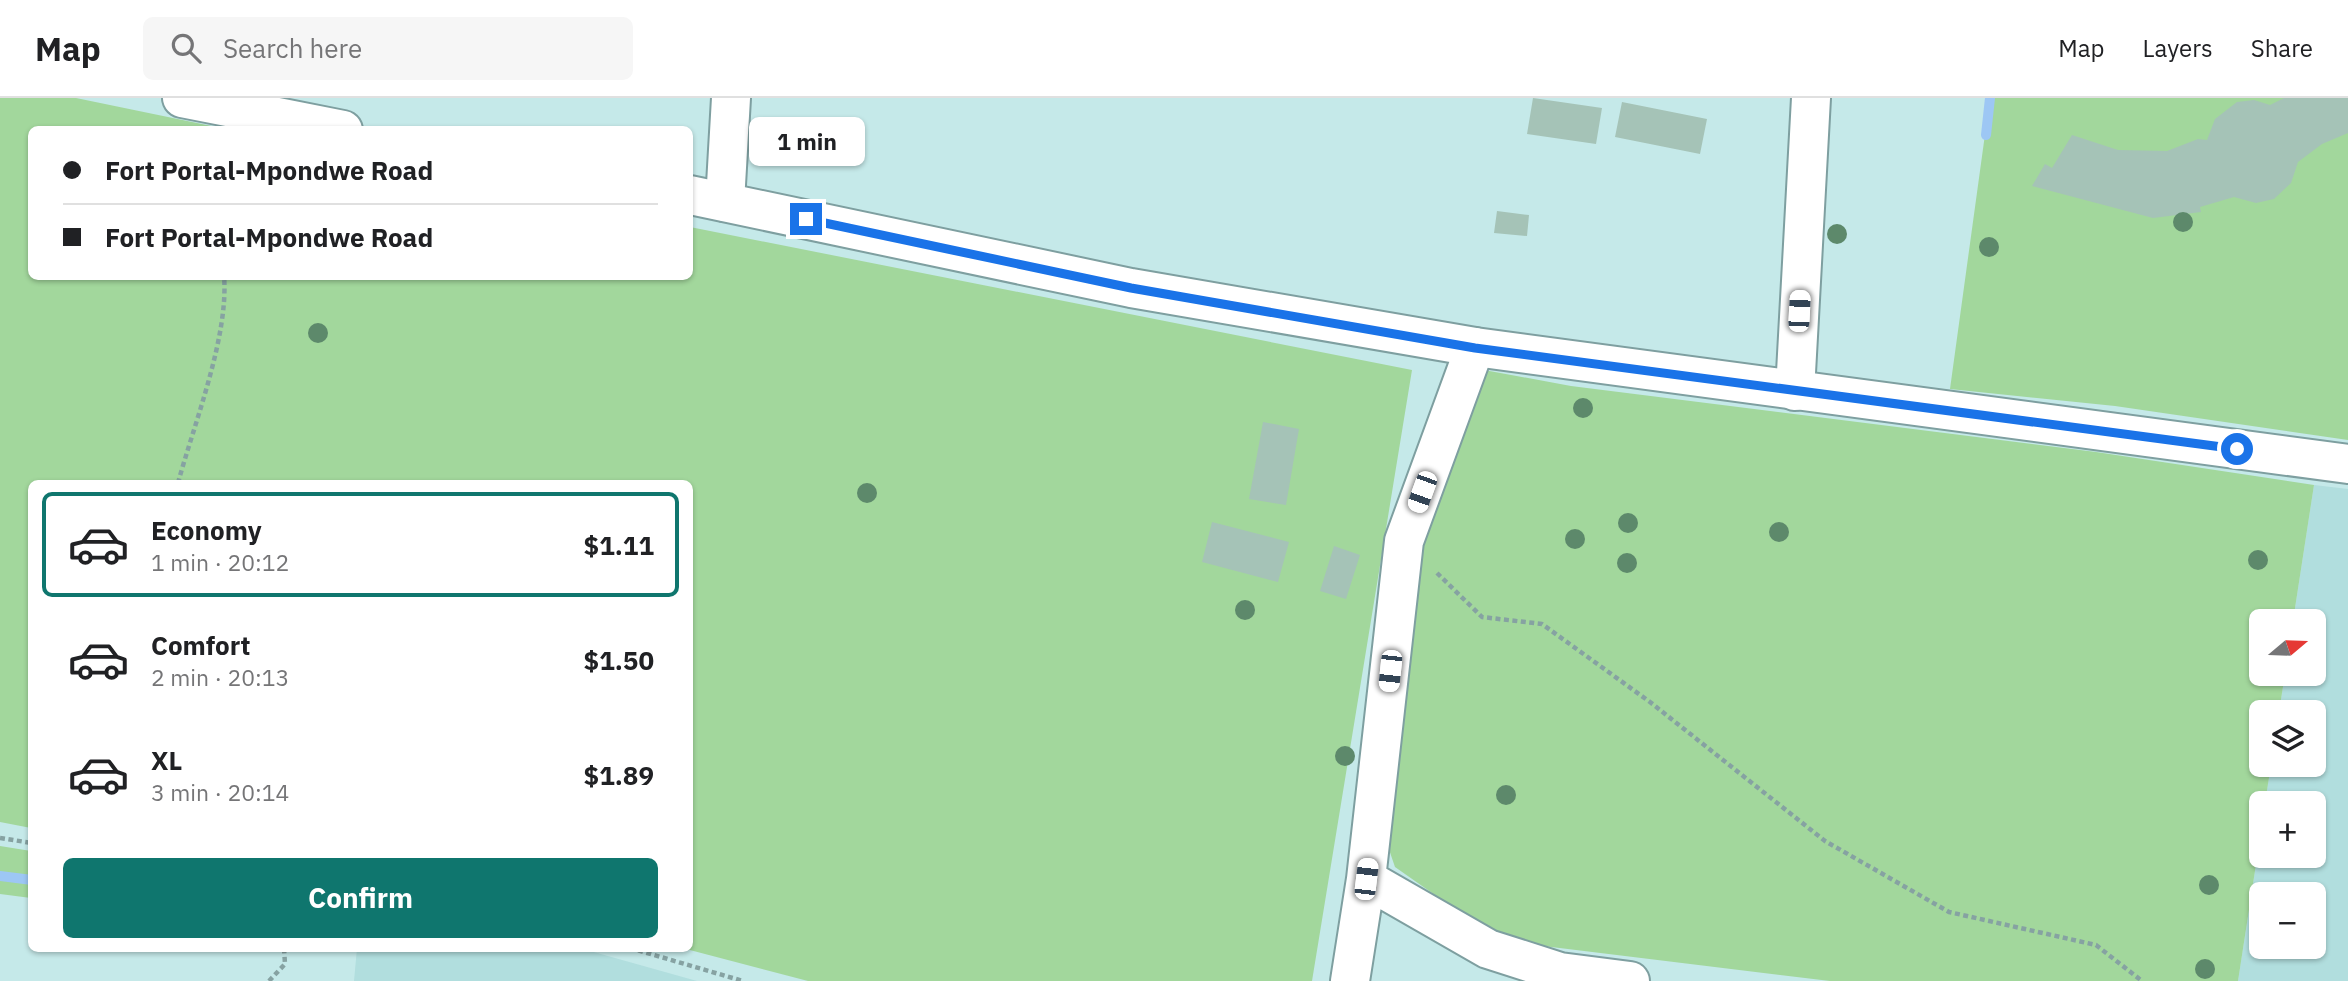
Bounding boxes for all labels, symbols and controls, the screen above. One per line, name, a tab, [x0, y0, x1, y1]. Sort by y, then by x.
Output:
search box	[143, 17, 633, 80]
text: Map	[35, 27, 101, 70]
icon: search	[167, 29, 205, 67]
text: Search here	[223, 31, 362, 65]
text: Map	[2058, 32, 2105, 64]
text: Layers	[2143, 32, 2213, 64]
text: Share	[2251, 32, 2313, 64]
callout: 1 min	[748, 117, 864, 166]
text: 1 min	[777, 126, 837, 156]
text: Fort Portal-Mpondwe Road	[105, 153, 433, 187]
route end	[790, 203, 822, 235]
text: Fort Portal-Mpondwe Road	[105, 220, 433, 254]
car	[1788, 289, 1811, 333]
route start	[2221, 433, 2253, 465]
car	[1405, 469, 1440, 515]
icon: car	[67, 513, 130, 576]
text: Economy	[151, 513, 262, 547]
text: $1.11	[584, 528, 654, 562]
text: 1 min · 20:12	[151, 547, 289, 577]
north arrow	[2249, 609, 2326, 686]
map controls	[2249, 609, 2326, 959]
icon: car	[67, 628, 130, 691]
text: Comfort	[151, 628, 250, 662]
text: $1.50	[584, 643, 654, 677]
car	[1378, 649, 1403, 693]
text: 2 min · 20:13	[151, 662, 289, 692]
button: layers	[2249, 700, 2326, 777]
icon: car	[67, 743, 130, 806]
text: XL	[151, 743, 182, 777]
text: $1.89	[584, 758, 654, 792]
text: 3 min · 20:14	[151, 777, 289, 807]
button: +	[2249, 791, 2326, 868]
car	[1354, 857, 1379, 901]
button: Confirm	[63, 858, 658, 938]
button: −	[2249, 882, 2326, 959]

